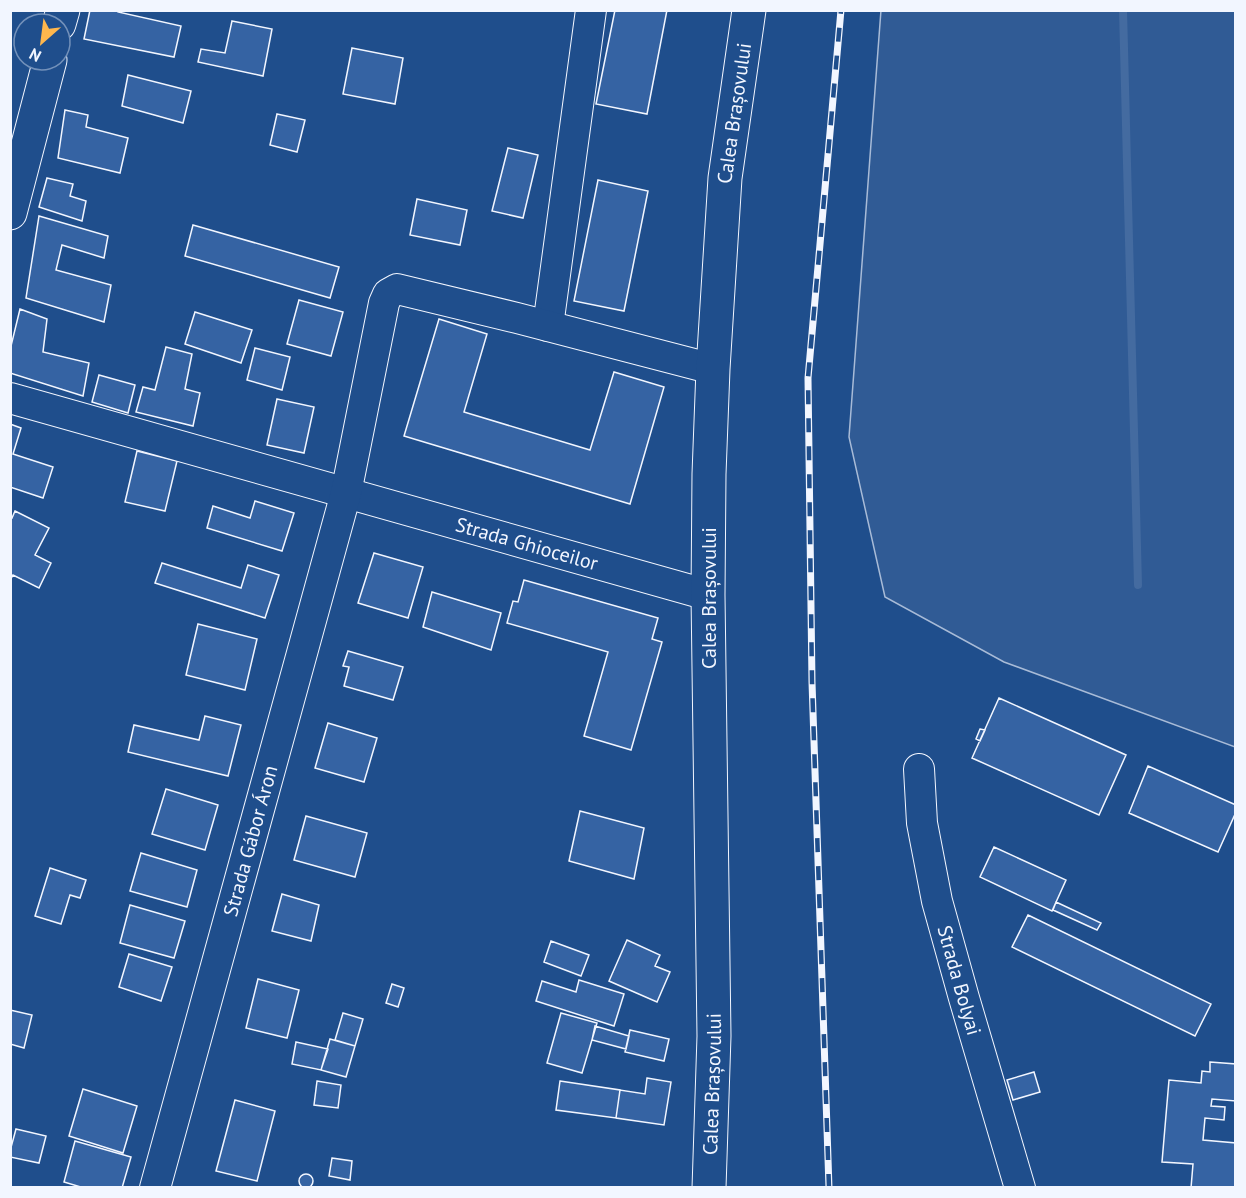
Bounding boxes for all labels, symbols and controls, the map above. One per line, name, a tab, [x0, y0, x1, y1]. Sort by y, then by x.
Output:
north arrow	[12, 12, 72, 72]
street label: Calea Brașovului	[712, 41, 757, 184]
text: N	[26, 44, 44, 67]
street label: Strada Ghioceilor	[453, 511, 601, 576]
street label: Calea Brașovului	[696, 527, 722, 669]
street label: Strada Gábor Áron	[217, 762, 284, 919]
street label: Strada Bolyai	[931, 923, 987, 1038]
street label: Calea Brașovului	[697, 1013, 727, 1155]

